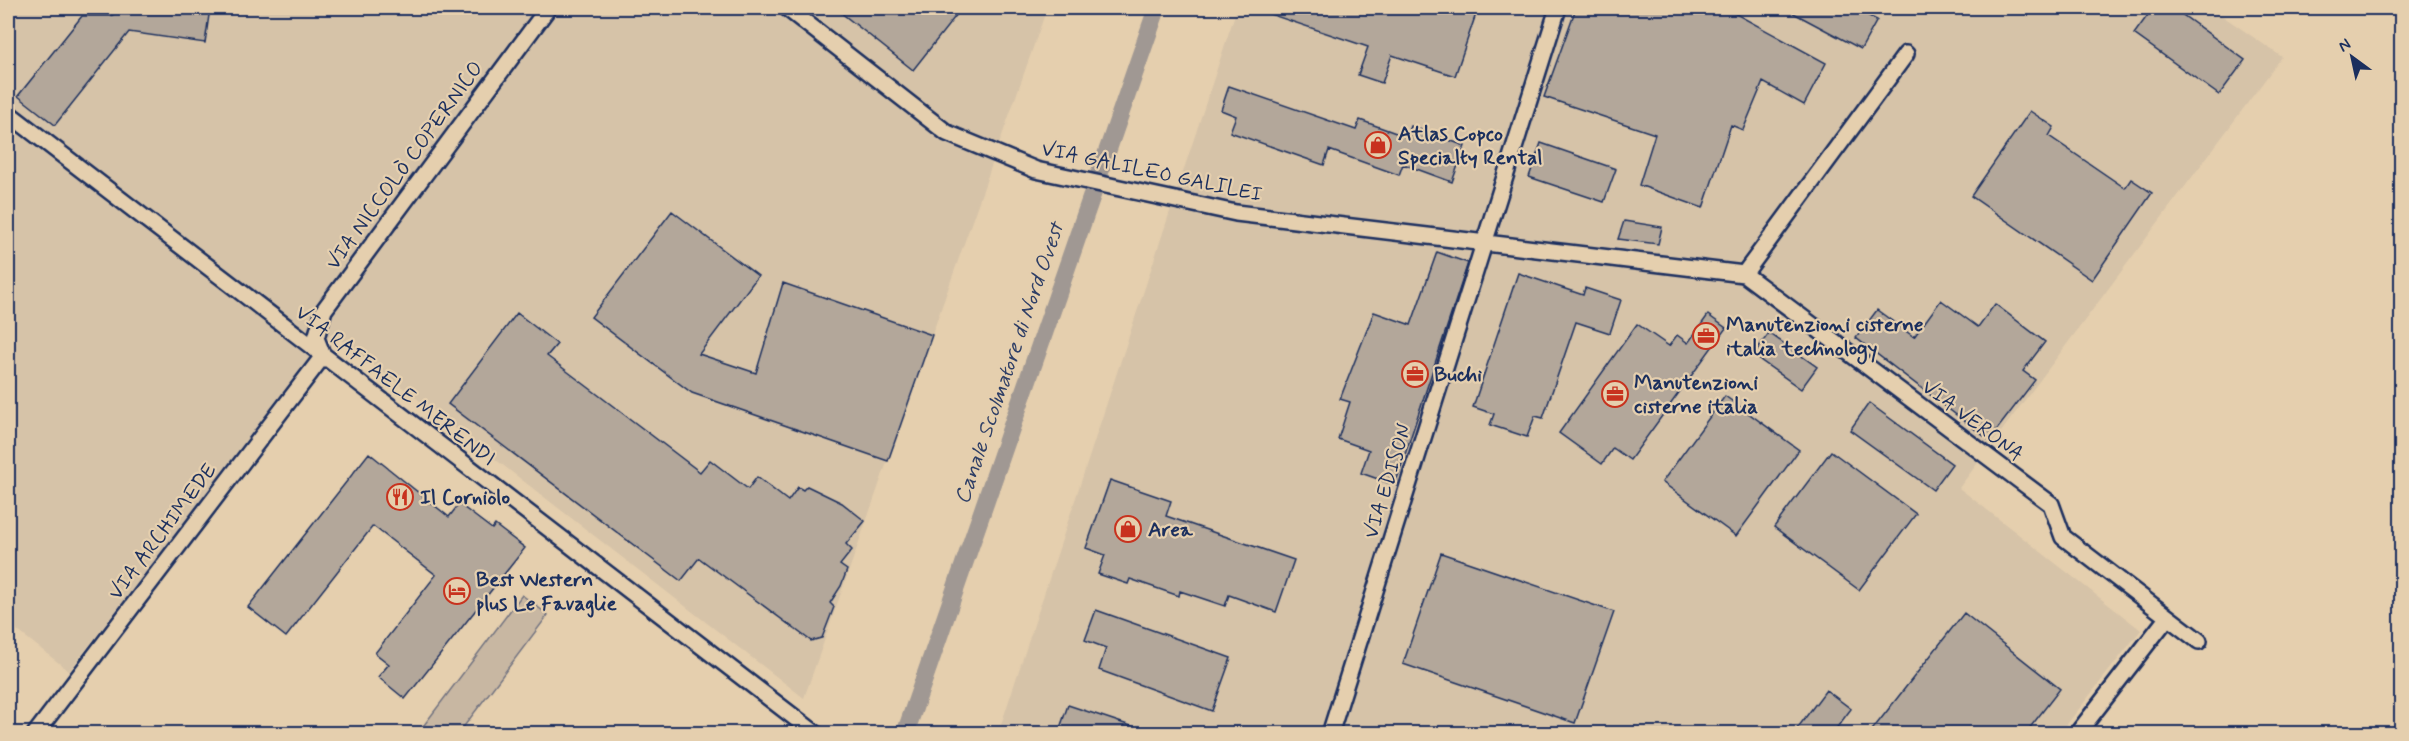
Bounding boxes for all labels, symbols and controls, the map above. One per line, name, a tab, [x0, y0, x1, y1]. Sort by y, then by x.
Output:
north arrow	[2322, 27, 2382, 87]
text: N	[2334, 34, 2355, 57]
street label: VIA NICCOLÒ COPERNICO	[320, 56, 490, 276]
place label: Atlas Copco Specialty Rental	[1398, 120, 1543, 172]
shop icon: Atlas Copco Specialty Rental	[1363, 130, 1393, 160]
street label: VIA GALILEO GALILEI	[1039, 135, 1265, 209]
water label: Canale Scolmatore di Nord Ovest	[949, 217, 1072, 508]
street label: VIA RAFFAELE MERENDI	[289, 299, 501, 473]
place label: Manutenzioni cisterne italia technology	[1726, 311, 1923, 365]
office icon: Manutenzioni cisterne italia technology	[1691, 321, 1721, 351]
office icon: Buchi	[1400, 359, 1430, 389]
place label: Buchi	[1434, 361, 1482, 389]
place label: Manutenzioni cisterne italia	[1634, 369, 1758, 421]
street label: VIA VERONA	[1916, 373, 2029, 468]
office icon: Manutenzioni cisterne italia	[1600, 379, 1630, 409]
street label: VIA EDISON	[1357, 420, 1419, 542]
street label: VIA ARCHIMEDE	[102, 457, 224, 606]
restaurant icon: Il Corniolo	[385, 482, 415, 512]
place label: Il Corniolo	[420, 484, 510, 512]
shop icon: Area	[1113, 514, 1143, 544]
place label: Area	[1148, 516, 1194, 544]
place label: Best Western plus Le Favaglie	[476, 566, 618, 618]
hotel icon: Best Western plus Le Favaglie	[442, 576, 472, 606]

